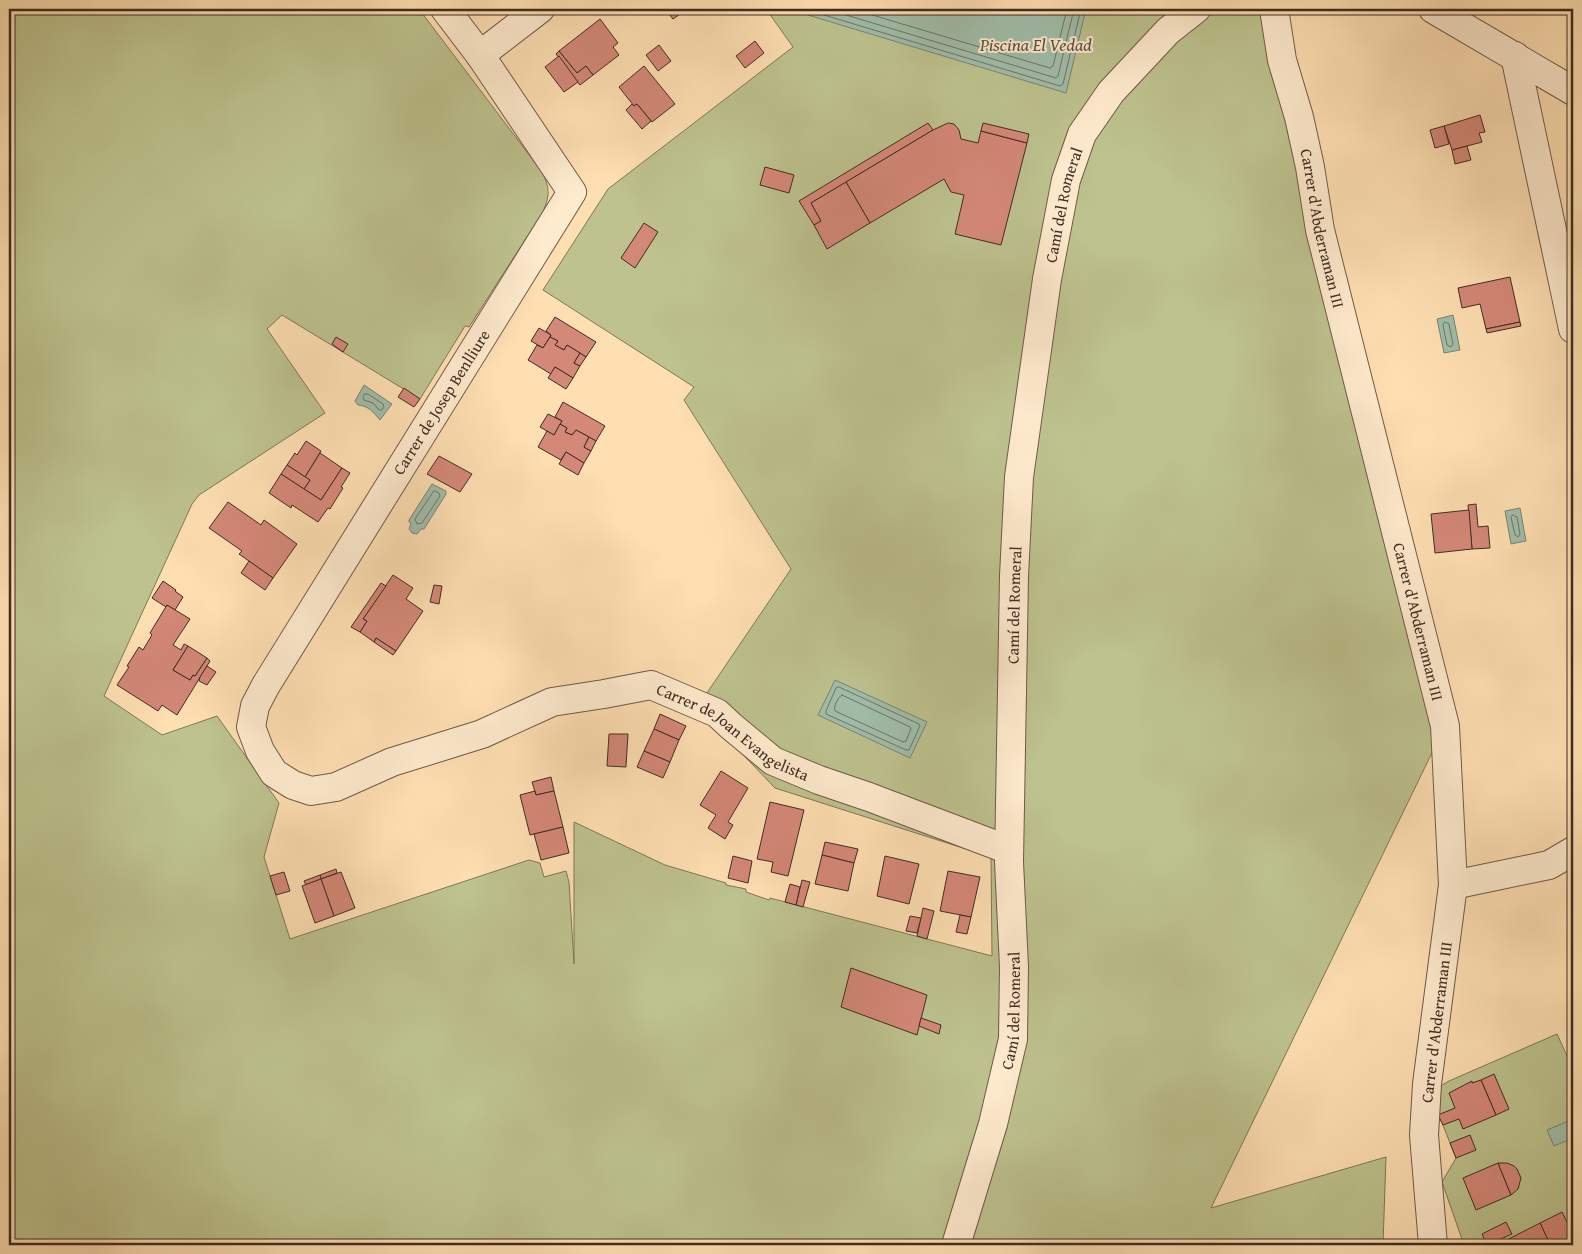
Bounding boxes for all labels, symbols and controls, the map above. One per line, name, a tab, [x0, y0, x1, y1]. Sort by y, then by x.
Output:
water label: Piscina El Vedad	[979, 31, 1092, 58]
street label: Camí del Romeral	[1038, 143, 1089, 265]
street label: Carrer d'Abderraman III	[1294, 147, 1351, 311]
street label: Carrer de Josep Benlliure	[387, 325, 495, 479]
street label: Carrer d'Abderraman III	[1387, 540, 1450, 703]
street label: Camí del Romeral	[1000, 545, 1028, 664]
street label: Carrer de Joan Evangelista	[653, 677, 813, 787]
street label: Carrer d'Abderraman III	[1414, 940, 1458, 1104]
street label: Camí del Romeral	[994, 951, 1026, 1072]

